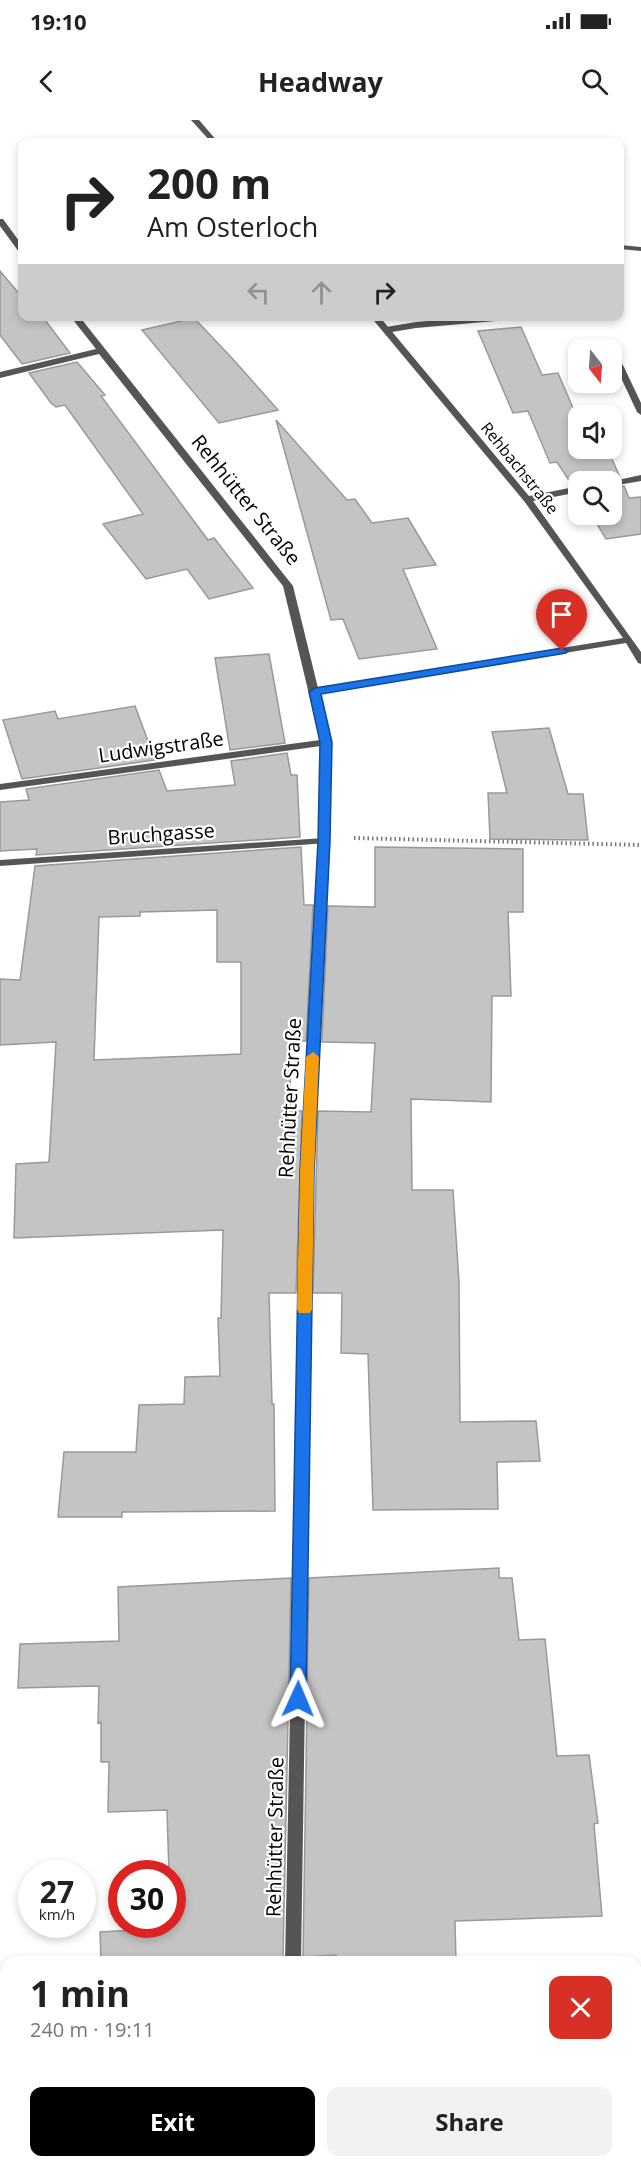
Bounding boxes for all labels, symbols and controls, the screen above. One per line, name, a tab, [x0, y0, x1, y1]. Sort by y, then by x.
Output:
text: 19:10	[30, 6, 87, 36]
text: Headway	[258, 63, 383, 100]
icon: back	[30, 65, 63, 98]
icon: search	[578, 65, 611, 98]
text: 200 m	[147, 154, 271, 211]
icon: right	[48, 162, 126, 240]
text: Am Osterloch	[147, 208, 318, 245]
icon: left	[242, 276, 275, 309]
icon: ahead	[305, 276, 338, 309]
icon: right	[368, 276, 401, 309]
north arrow	[568, 339, 622, 393]
map controls	[568, 339, 622, 525]
button: sound	[568, 405, 622, 459]
street label: Rehbachstraße	[476, 417, 564, 519]
street label: Rehhütter Straße	[185, 429, 307, 570]
button: search	[568, 471, 622, 525]
pin	[536, 589, 587, 651]
icon: arrive	[545, 598, 578, 631]
street label: Ludwigstraße	[97, 724, 225, 769]
street label: Bruchgasse	[106, 816, 216, 851]
street label: Rehhütter Straße	[272, 1017, 307, 1179]
position arrow	[266, 1667, 330, 1731]
street label: Rehhütter Straße	[260, 1757, 289, 1917]
speed limit sign: 30	[108, 1860, 186, 1938]
text: 27	[40, 1871, 74, 1912]
text: km/h	[39, 1904, 75, 1924]
text: 1 min	[30, 1969, 130, 2018]
button: close	[549, 1976, 612, 2039]
text: 240 m · 19:11	[30, 2016, 155, 2043]
button: Exit	[30, 2087, 315, 2156]
button: Share	[327, 2087, 612, 2156]

